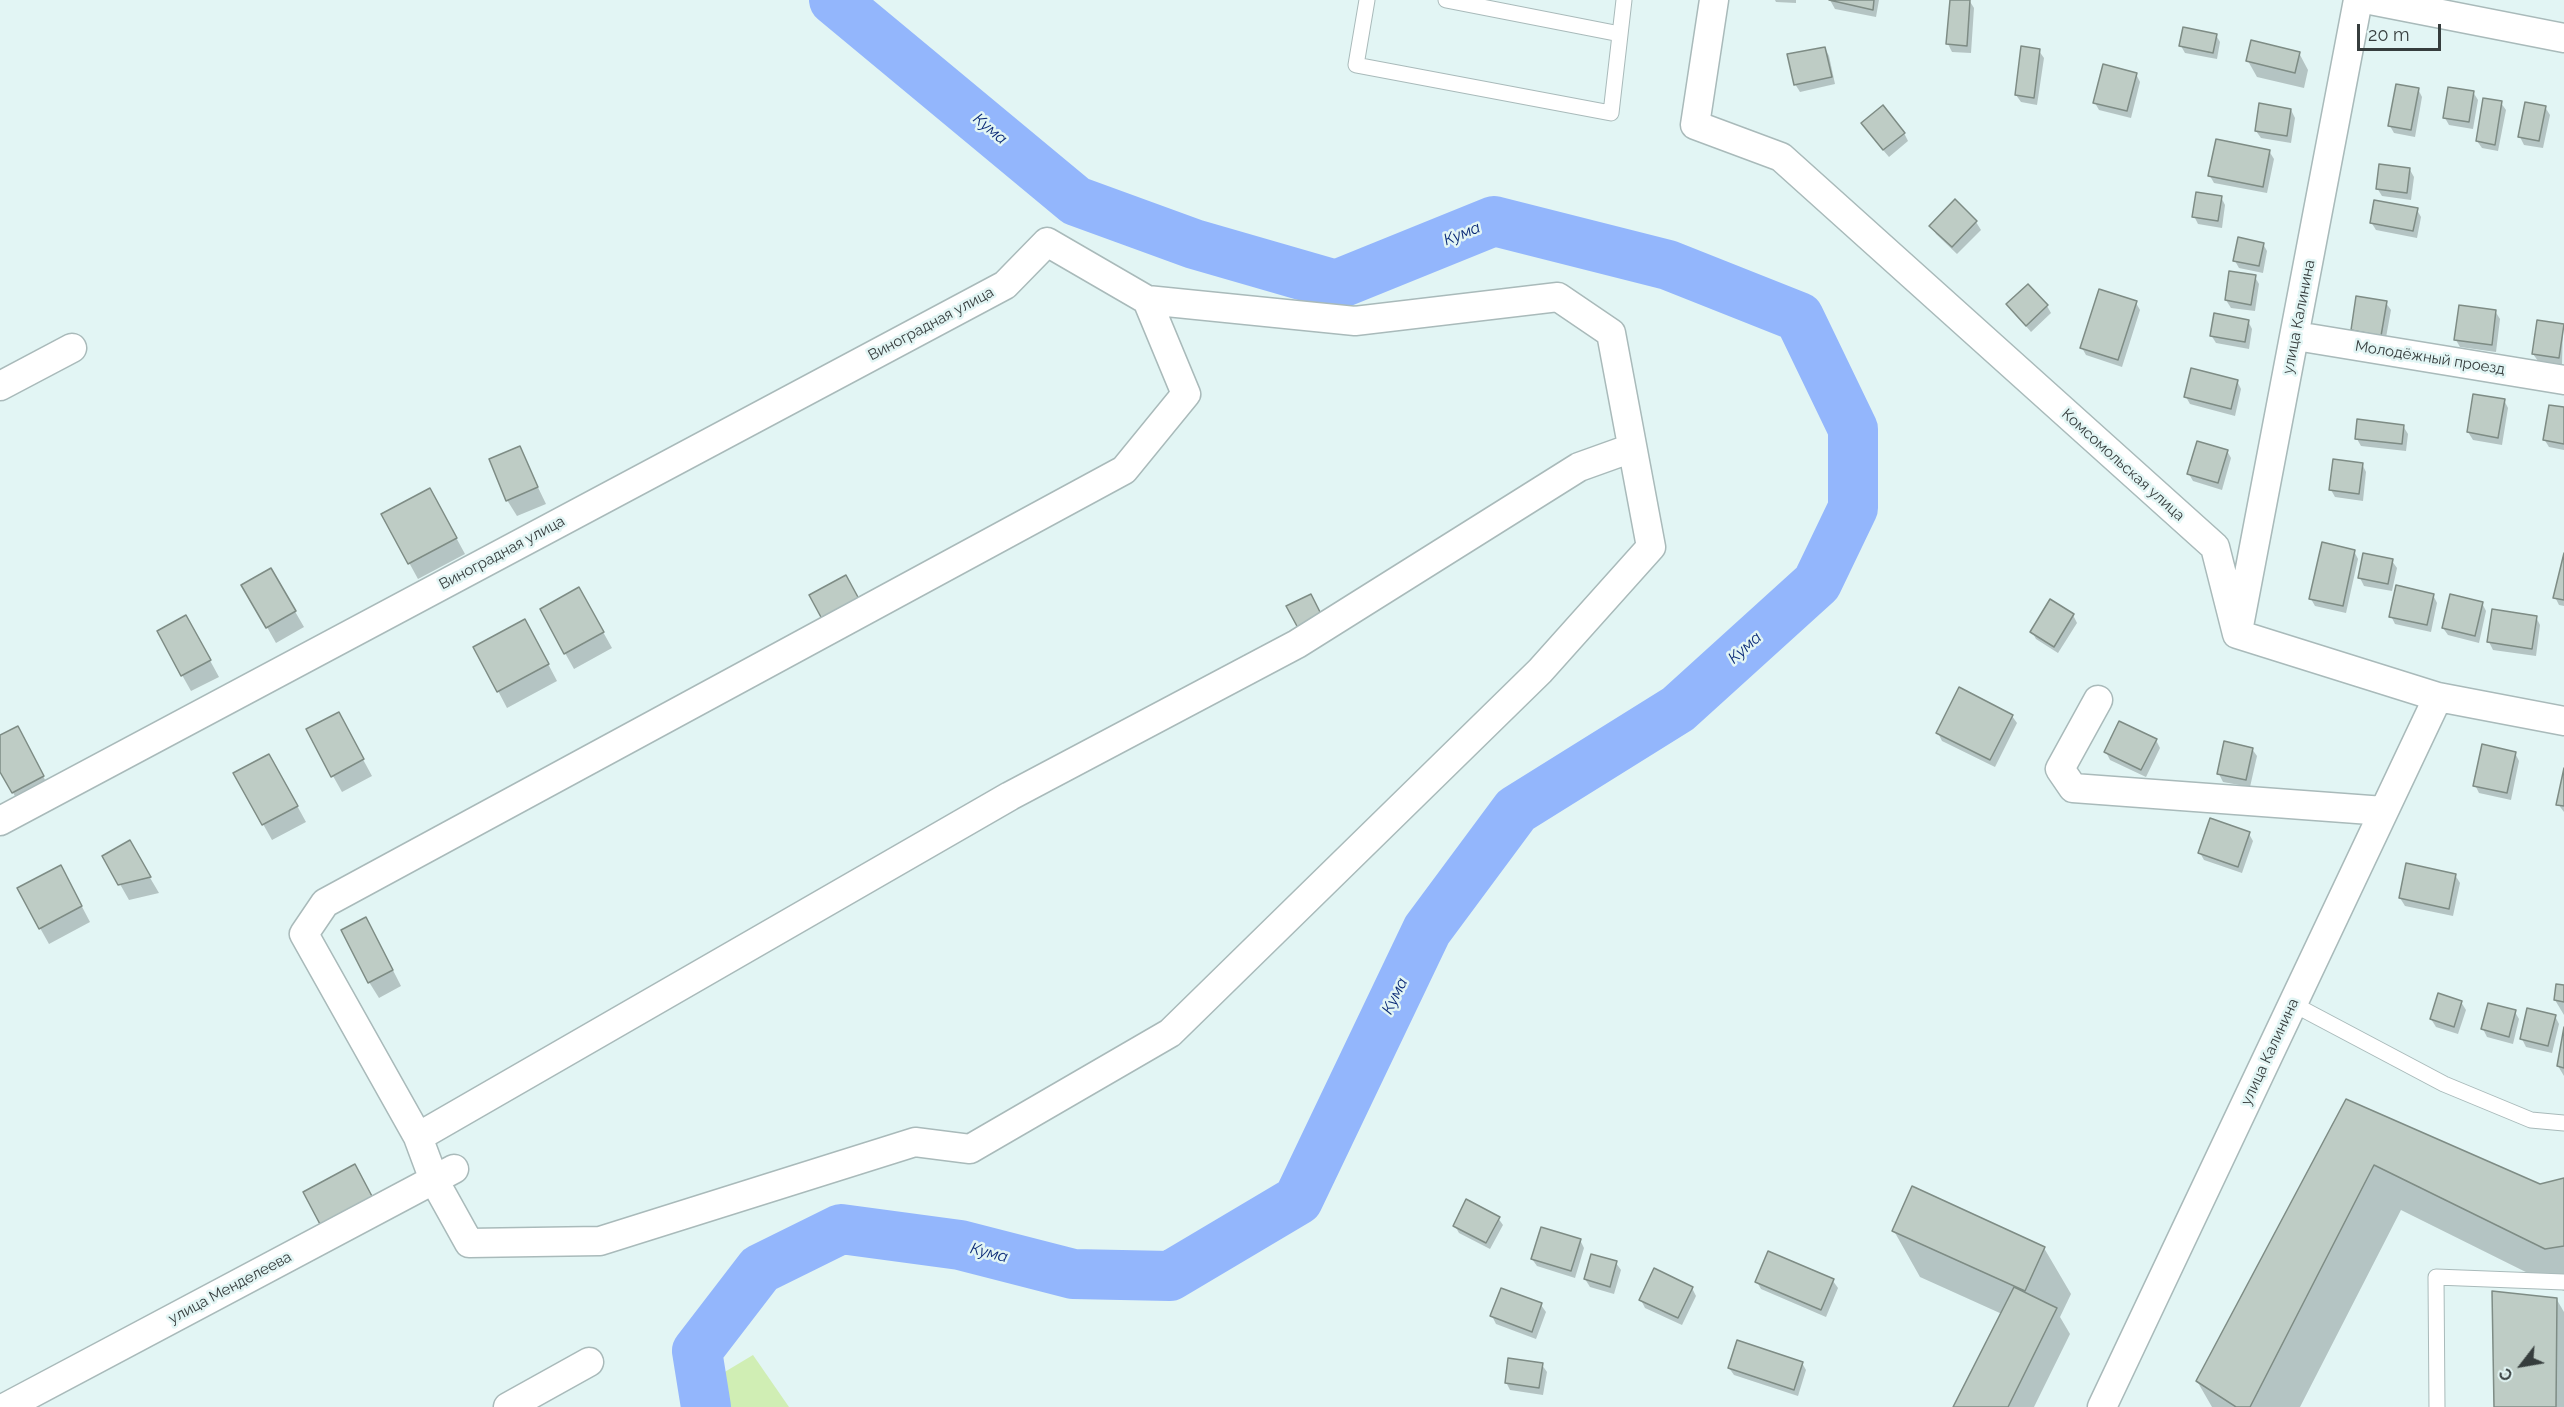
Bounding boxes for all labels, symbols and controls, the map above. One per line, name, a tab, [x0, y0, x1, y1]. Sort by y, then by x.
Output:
scale bar	[2360, 12, 2444, 50]
text: 20 m	[2368, 24, 2410, 45]
water label: Кума	[969, 109, 1011, 149]
water label: Кума	[1441, 218, 1483, 250]
street label: улица Калинина	[2279, 258, 2319, 376]
street label: Виноградная улица	[865, 283, 997, 365]
street label: Молодёжный проезд	[2354, 337, 2506, 379]
street label: Комсомольская улица	[2058, 405, 2188, 525]
street label: Виноградная улица	[436, 512, 568, 594]
water label: Кума	[1724, 628, 1766, 668]
water label: Кума	[1378, 975, 1412, 1017]
street label: улица Калинина	[2237, 996, 2303, 1108]
water label: Кума	[968, 1239, 1010, 1267]
street label: улица Менделеева	[165, 1248, 295, 1328]
north arrow	[2492, 1335, 2552, 1395]
text: С	[2495, 1365, 2517, 1384]

